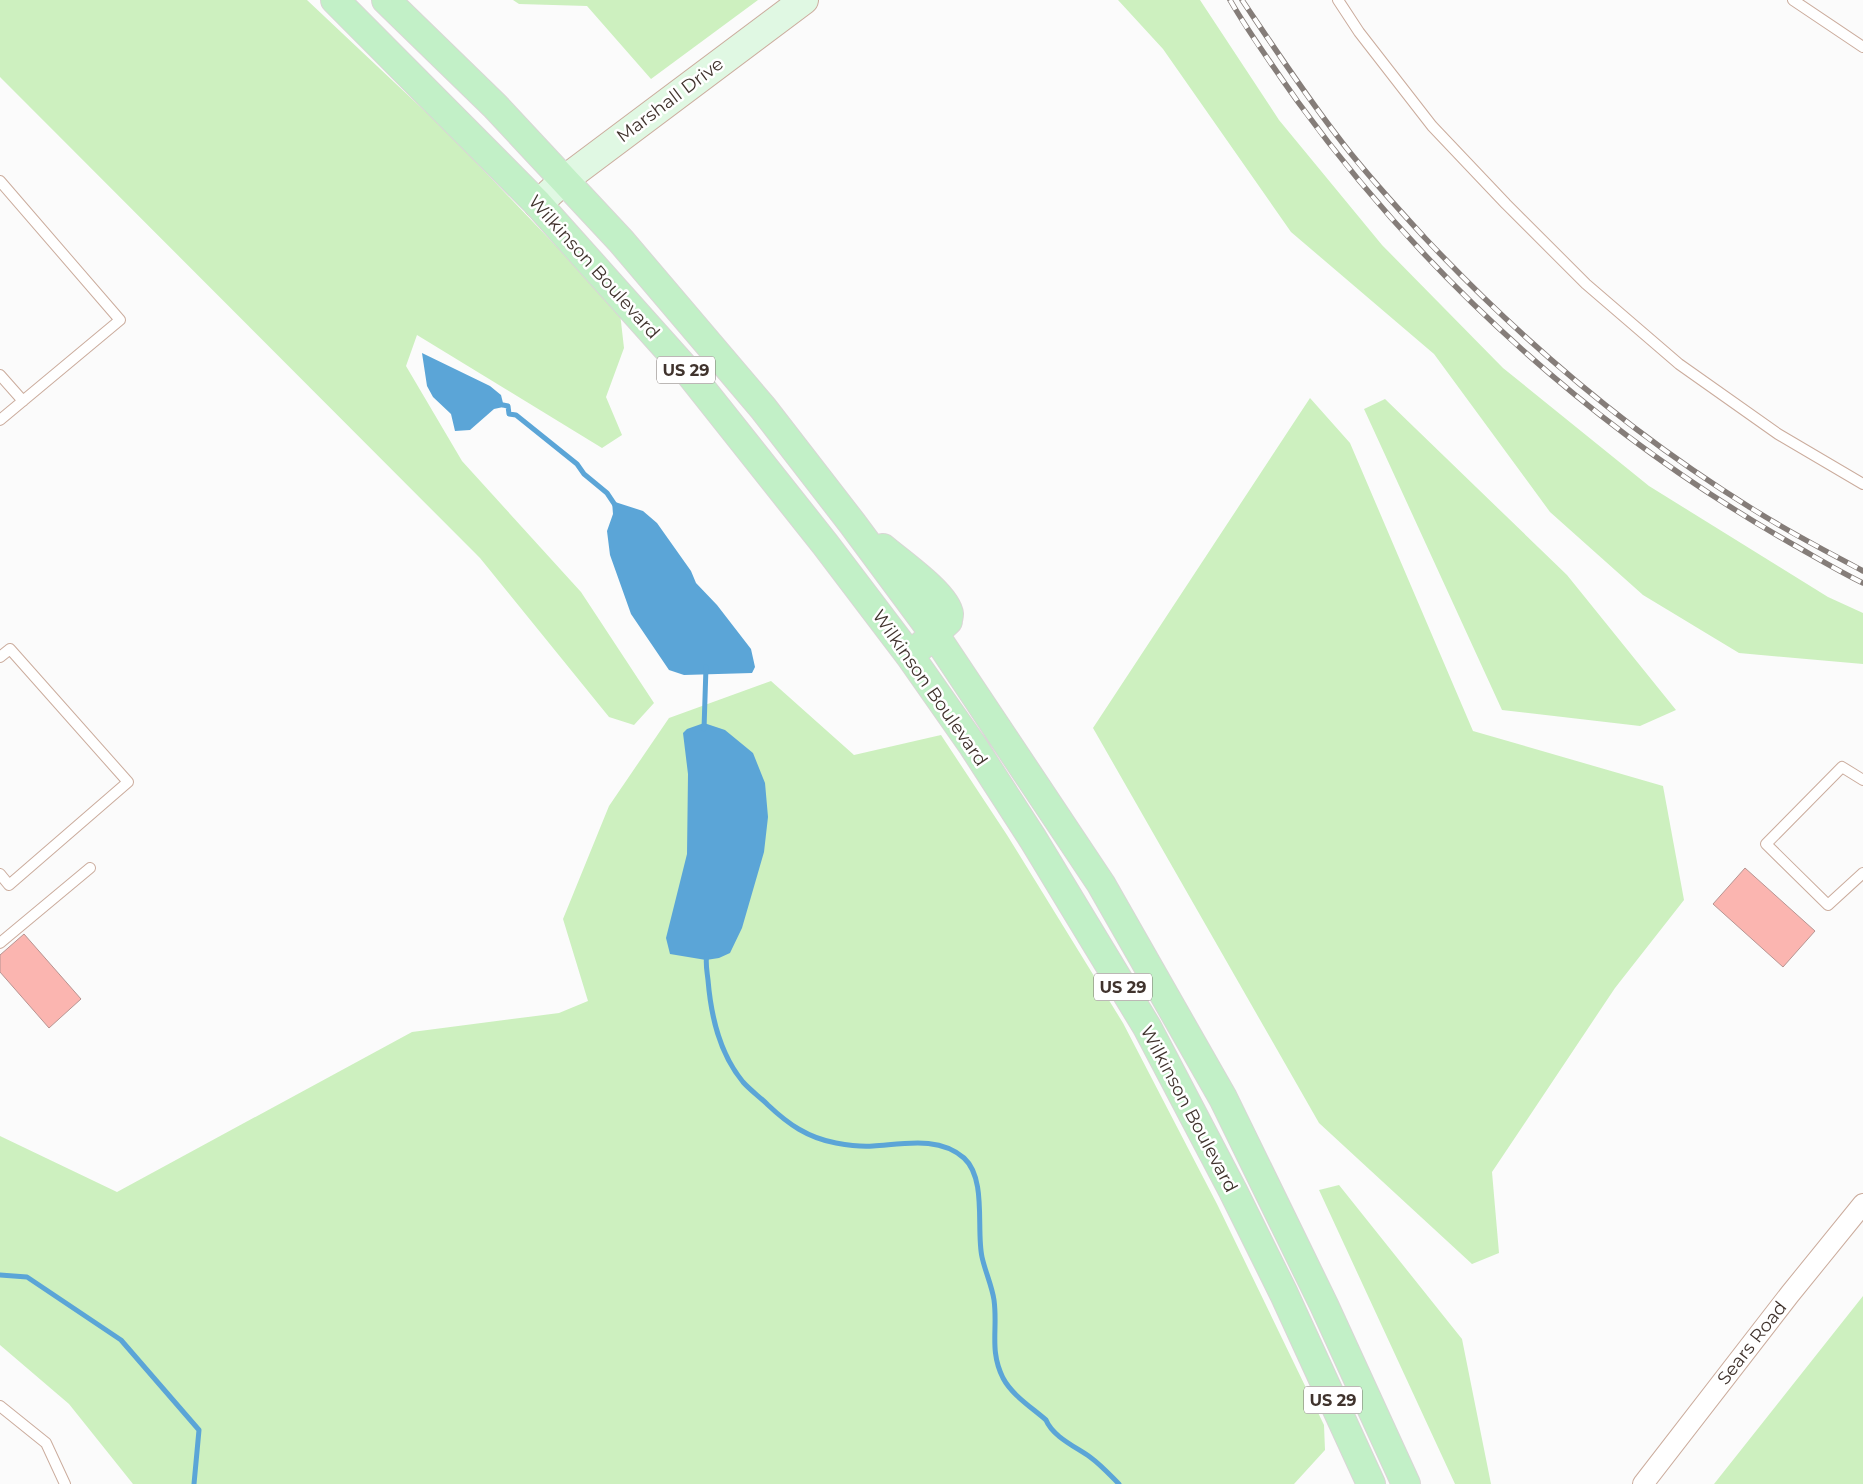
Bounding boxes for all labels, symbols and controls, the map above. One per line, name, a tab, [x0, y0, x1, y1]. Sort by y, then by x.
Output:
street label: Marshall Drive	[612, 53, 728, 147]
street label: Wilkinson Boulevard	[524, 191, 664, 343]
road number: US 29	[657, 356, 715, 384]
street label: Wilkinson Boulevard	[868, 606, 992, 770]
road number: US 29	[1094, 974, 1152, 1000]
street label: Wilkinson Boulevard	[1136, 1022, 1242, 1196]
street label: Sears Road	[1713, 1297, 1791, 1389]
road number: US 29	[1304, 1386, 1362, 1414]

